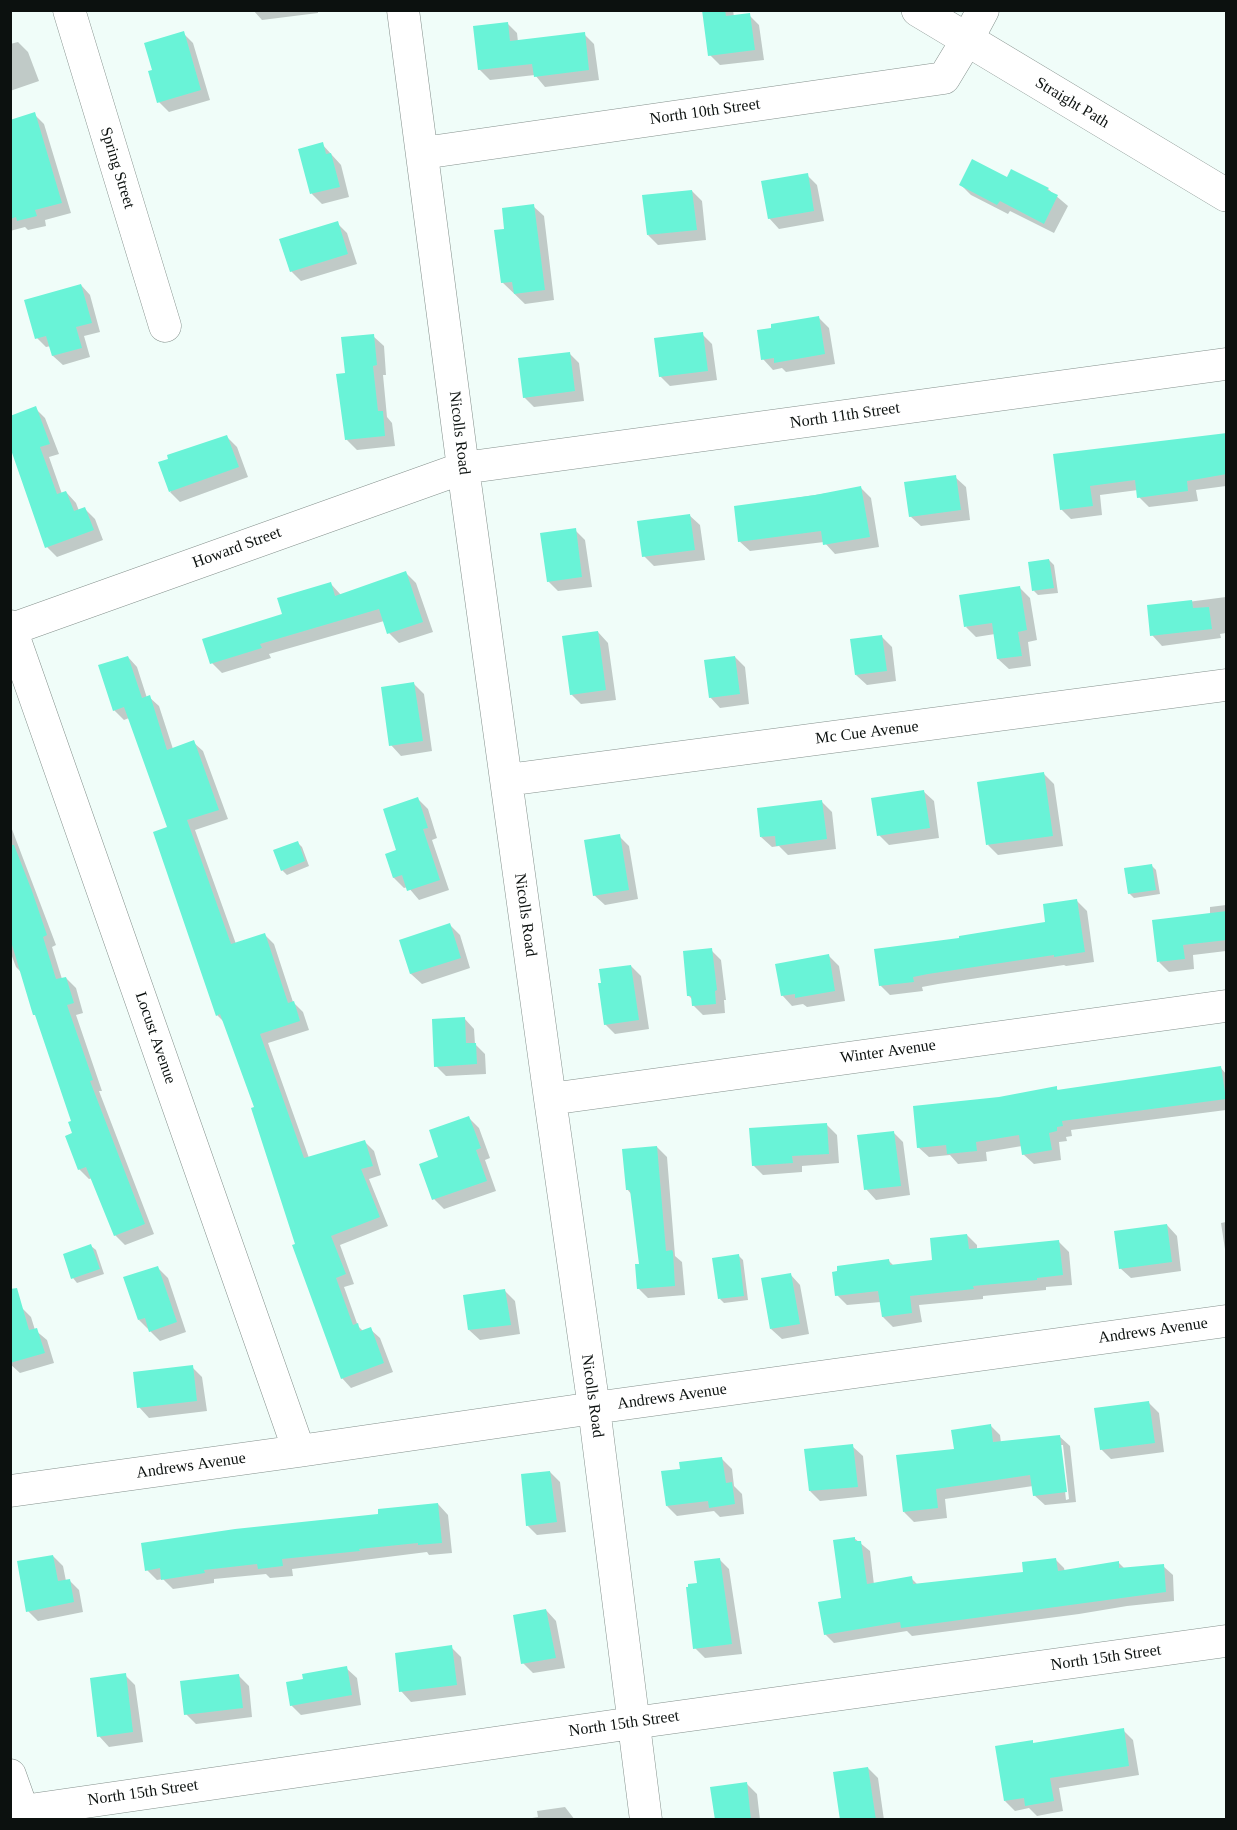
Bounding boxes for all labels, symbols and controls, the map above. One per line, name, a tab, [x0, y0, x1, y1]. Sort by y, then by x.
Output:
street label: Straight Path	[1031, 73, 1113, 133]
street label: North 10th Street	[649, 95, 761, 129]
street label: Spring Street	[96, 125, 138, 211]
street label: Nicolls Road	[444, 390, 474, 476]
street label: North 11th Street	[789, 399, 901, 433]
street label: Howard Street	[190, 523, 284, 573]
street label: Mc Cue Avenue	[814, 717, 920, 749]
street label: Nicolls Road	[510, 872, 540, 958]
street label: Locust Avenue	[130, 989, 180, 1087]
street label: Winter Avenue	[839, 1036, 937, 1068]
street label: Andrews Avenue	[1097, 1314, 1209, 1348]
street label: Nicolls Road	[577, 1353, 607, 1439]
street label: Andrews Avenue	[616, 1380, 728, 1414]
street label: Andrews Avenue	[135, 1449, 247, 1483]
street label: North 15th Street	[1050, 1641, 1162, 1675]
street label: North 15th Street	[568, 1707, 680, 1741]
street label: North 15th Street	[87, 1776, 199, 1810]

